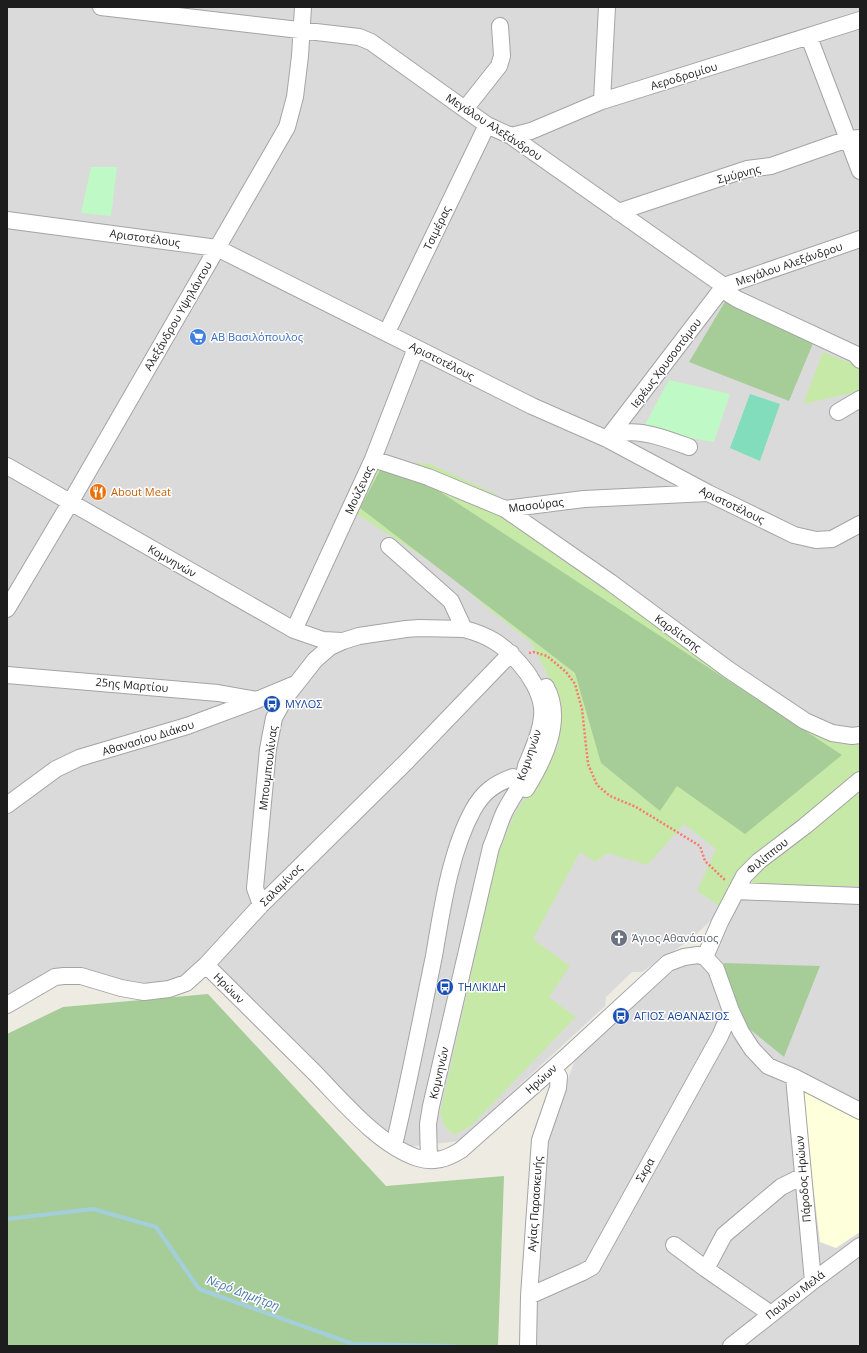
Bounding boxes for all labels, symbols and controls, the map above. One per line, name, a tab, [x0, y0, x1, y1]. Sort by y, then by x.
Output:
street label: Αεροδρομίου	[649, 58, 719, 93]
street label: Μεγάλου Αλεξάνδρου	[443, 90, 546, 164]
street label: Σμύρνης	[716, 161, 762, 187]
street label: Τσιμέρας	[419, 203, 454, 252]
street label: Αριστοτέλους	[109, 225, 181, 250]
street label: Μεγάλου Αλεξάνδρου	[733, 238, 845, 289]
street label: Αλεξάνδρου Υψηλάντου	[140, 258, 215, 373]
street label: Ιερέως Χρυσοστόμου	[627, 315, 704, 411]
supermarket icon: ΑΒ Βασιλόπουλος	[188, 327, 208, 347]
place label: ΑΒ Βασιλόπουλος	[211, 329, 303, 344]
street label: Αριστοτέλους	[407, 338, 477, 383]
street label: Μούζενας	[341, 463, 376, 516]
restaurant icon: About Meat	[88, 482, 108, 502]
street label: Αριστοτέλους	[697, 482, 767, 527]
place label: About Meat	[111, 484, 171, 499]
street label: Μασούρας	[508, 494, 564, 515]
street label: Κομνηνών	[145, 541, 199, 580]
street label: Καρδίτσης	[652, 611, 705, 655]
street label: 25ης Μαρτίου	[95, 674, 169, 695]
bus stop icon: ΜΥΛΟΣ	[262, 694, 282, 714]
place label: ΜΥΛΟΣ	[285, 696, 322, 711]
street label: Αθανασίου Διάκου	[100, 716, 196, 759]
street label: Μπουμπουλίνας	[255, 725, 280, 811]
street label: Κομνηνών	[513, 727, 544, 782]
street label: Φιλίππου	[743, 834, 791, 877]
street label: Σαλαμίνος	[256, 860, 305, 909]
church icon: Άγιος Αθανάσιος	[609, 928, 629, 948]
place label: Άγιος Αθανάσιος	[632, 930, 718, 945]
street label: Ηρώων	[211, 969, 248, 1006]
bus stop icon: ΤΗΛΙΚΙΔΗ	[435, 977, 455, 997]
place label: ΤΗΛΙΚΙΔΗ	[458, 979, 506, 994]
bus stop icon: ΑΓΙΟΣ ΑΘΑΝΑΣΙΟΣ	[611, 1006, 631, 1026]
place label: ΑΓΙΟΣ ΑΘΑΝΑΣΙΟΣ	[634, 1008, 729, 1023]
street label: Κομνηνών	[425, 1045, 452, 1101]
street label: Ηρώων	[522, 1060, 560, 1097]
street label: Πάροδος Ηρώων	[791, 1135, 814, 1223]
street label: Σκρα	[632, 1155, 657, 1184]
street label: Αγίας Παρασκευής	[524, 1156, 545, 1252]
street label: Παύλου Μελά	[762, 1267, 828, 1322]
water label: Νερό Δημήτρη	[204, 1271, 282, 1314]

